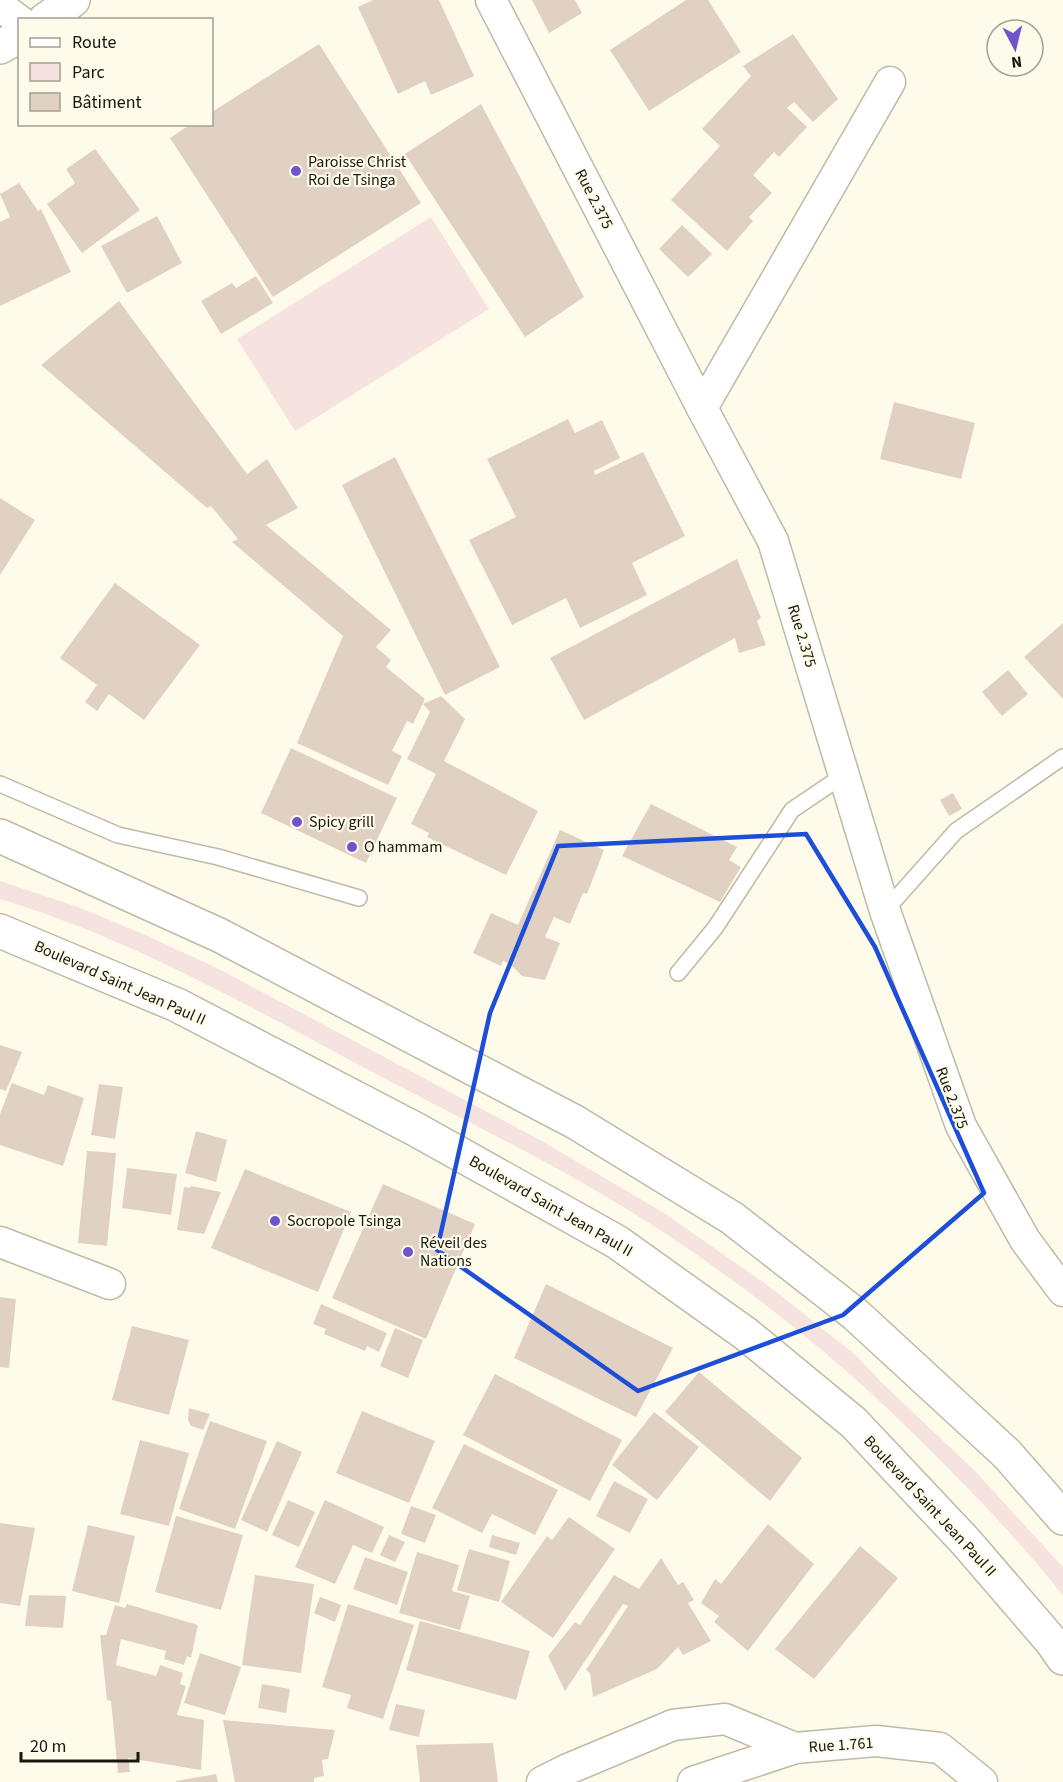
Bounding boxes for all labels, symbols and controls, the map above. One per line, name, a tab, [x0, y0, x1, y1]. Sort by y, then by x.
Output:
legend	[18, 18, 213, 126]
north arrow	[985, 18, 1045, 78]
text: Route	[72, 30, 116, 55]
text: N	[1010, 50, 1023, 73]
text: Parc	[72, 60, 105, 85]
text: Bâtiment	[72, 90, 142, 115]
place label: Paroisse Christ Roi de Tsinga	[308, 151, 407, 191]
marker: Paroisse Christ Roi de Tsinga	[289, 164, 303, 178]
street label: Rue 2.375	[570, 165, 619, 233]
street label: Rue 2.375	[782, 602, 822, 670]
place label: Spicy grill	[309, 811, 374, 833]
marker: Spicy grill	[290, 815, 304, 829]
place label: O hammam	[364, 836, 442, 858]
marker: O hammam	[345, 840, 359, 854]
street label: Boulevard Saint Jean Paul II	[31, 935, 209, 1031]
street label: Rue 2.375	[930, 1064, 974, 1132]
street label: Boulevard Saint Jean Paul II	[465, 1150, 637, 1262]
place label: Socropole Tsinga	[287, 1210, 401, 1232]
marker: Socropole Tsinga	[268, 1214, 282, 1228]
place label: Réveil des Nations	[420, 1232, 487, 1272]
marker: Réveil des Nations	[401, 1245, 415, 1259]
street label: Boulevard Saint Jean Paul II	[859, 1431, 1001, 1581]
scale bar	[21, 1725, 138, 1763]
street label: Rue 1.761	[808, 1732, 874, 1758]
text: 20 m	[30, 1734, 66, 1759]

